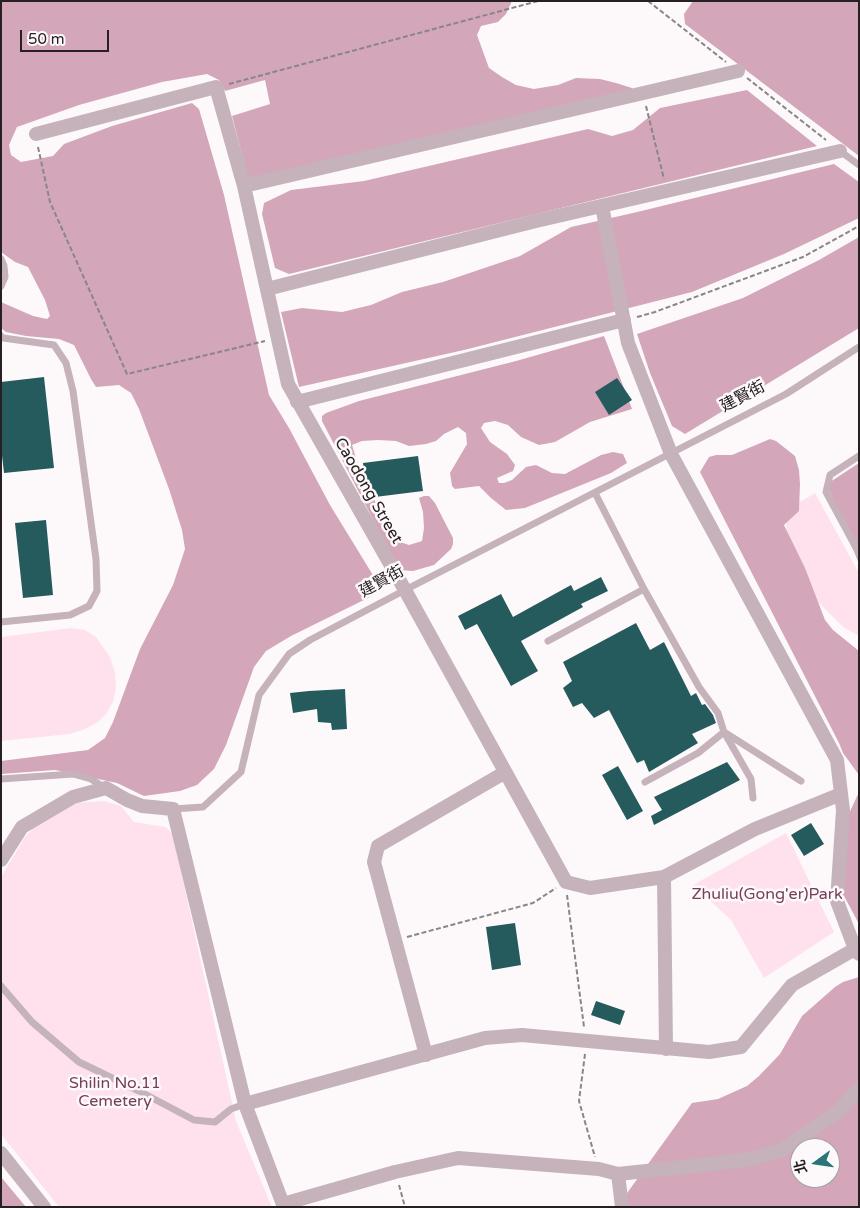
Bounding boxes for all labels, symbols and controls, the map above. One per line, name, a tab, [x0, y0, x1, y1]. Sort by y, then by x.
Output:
scale bar	[22, 20, 111, 52]
text: 50 m	[28, 30, 65, 48]
street label: 建賢街	[717, 377, 769, 417]
street label: Caodong Street	[330, 435, 406, 547]
street label: 建賢街	[356, 562, 408, 602]
park label: Zhuliu(Gong'er)Park	[691, 885, 843, 905]
park label: Shilin No.11 Cemetery	[69, 1074, 161, 1112]
north arrow	[790, 1138, 840, 1188]
text: 北	[791, 1158, 811, 1175]

